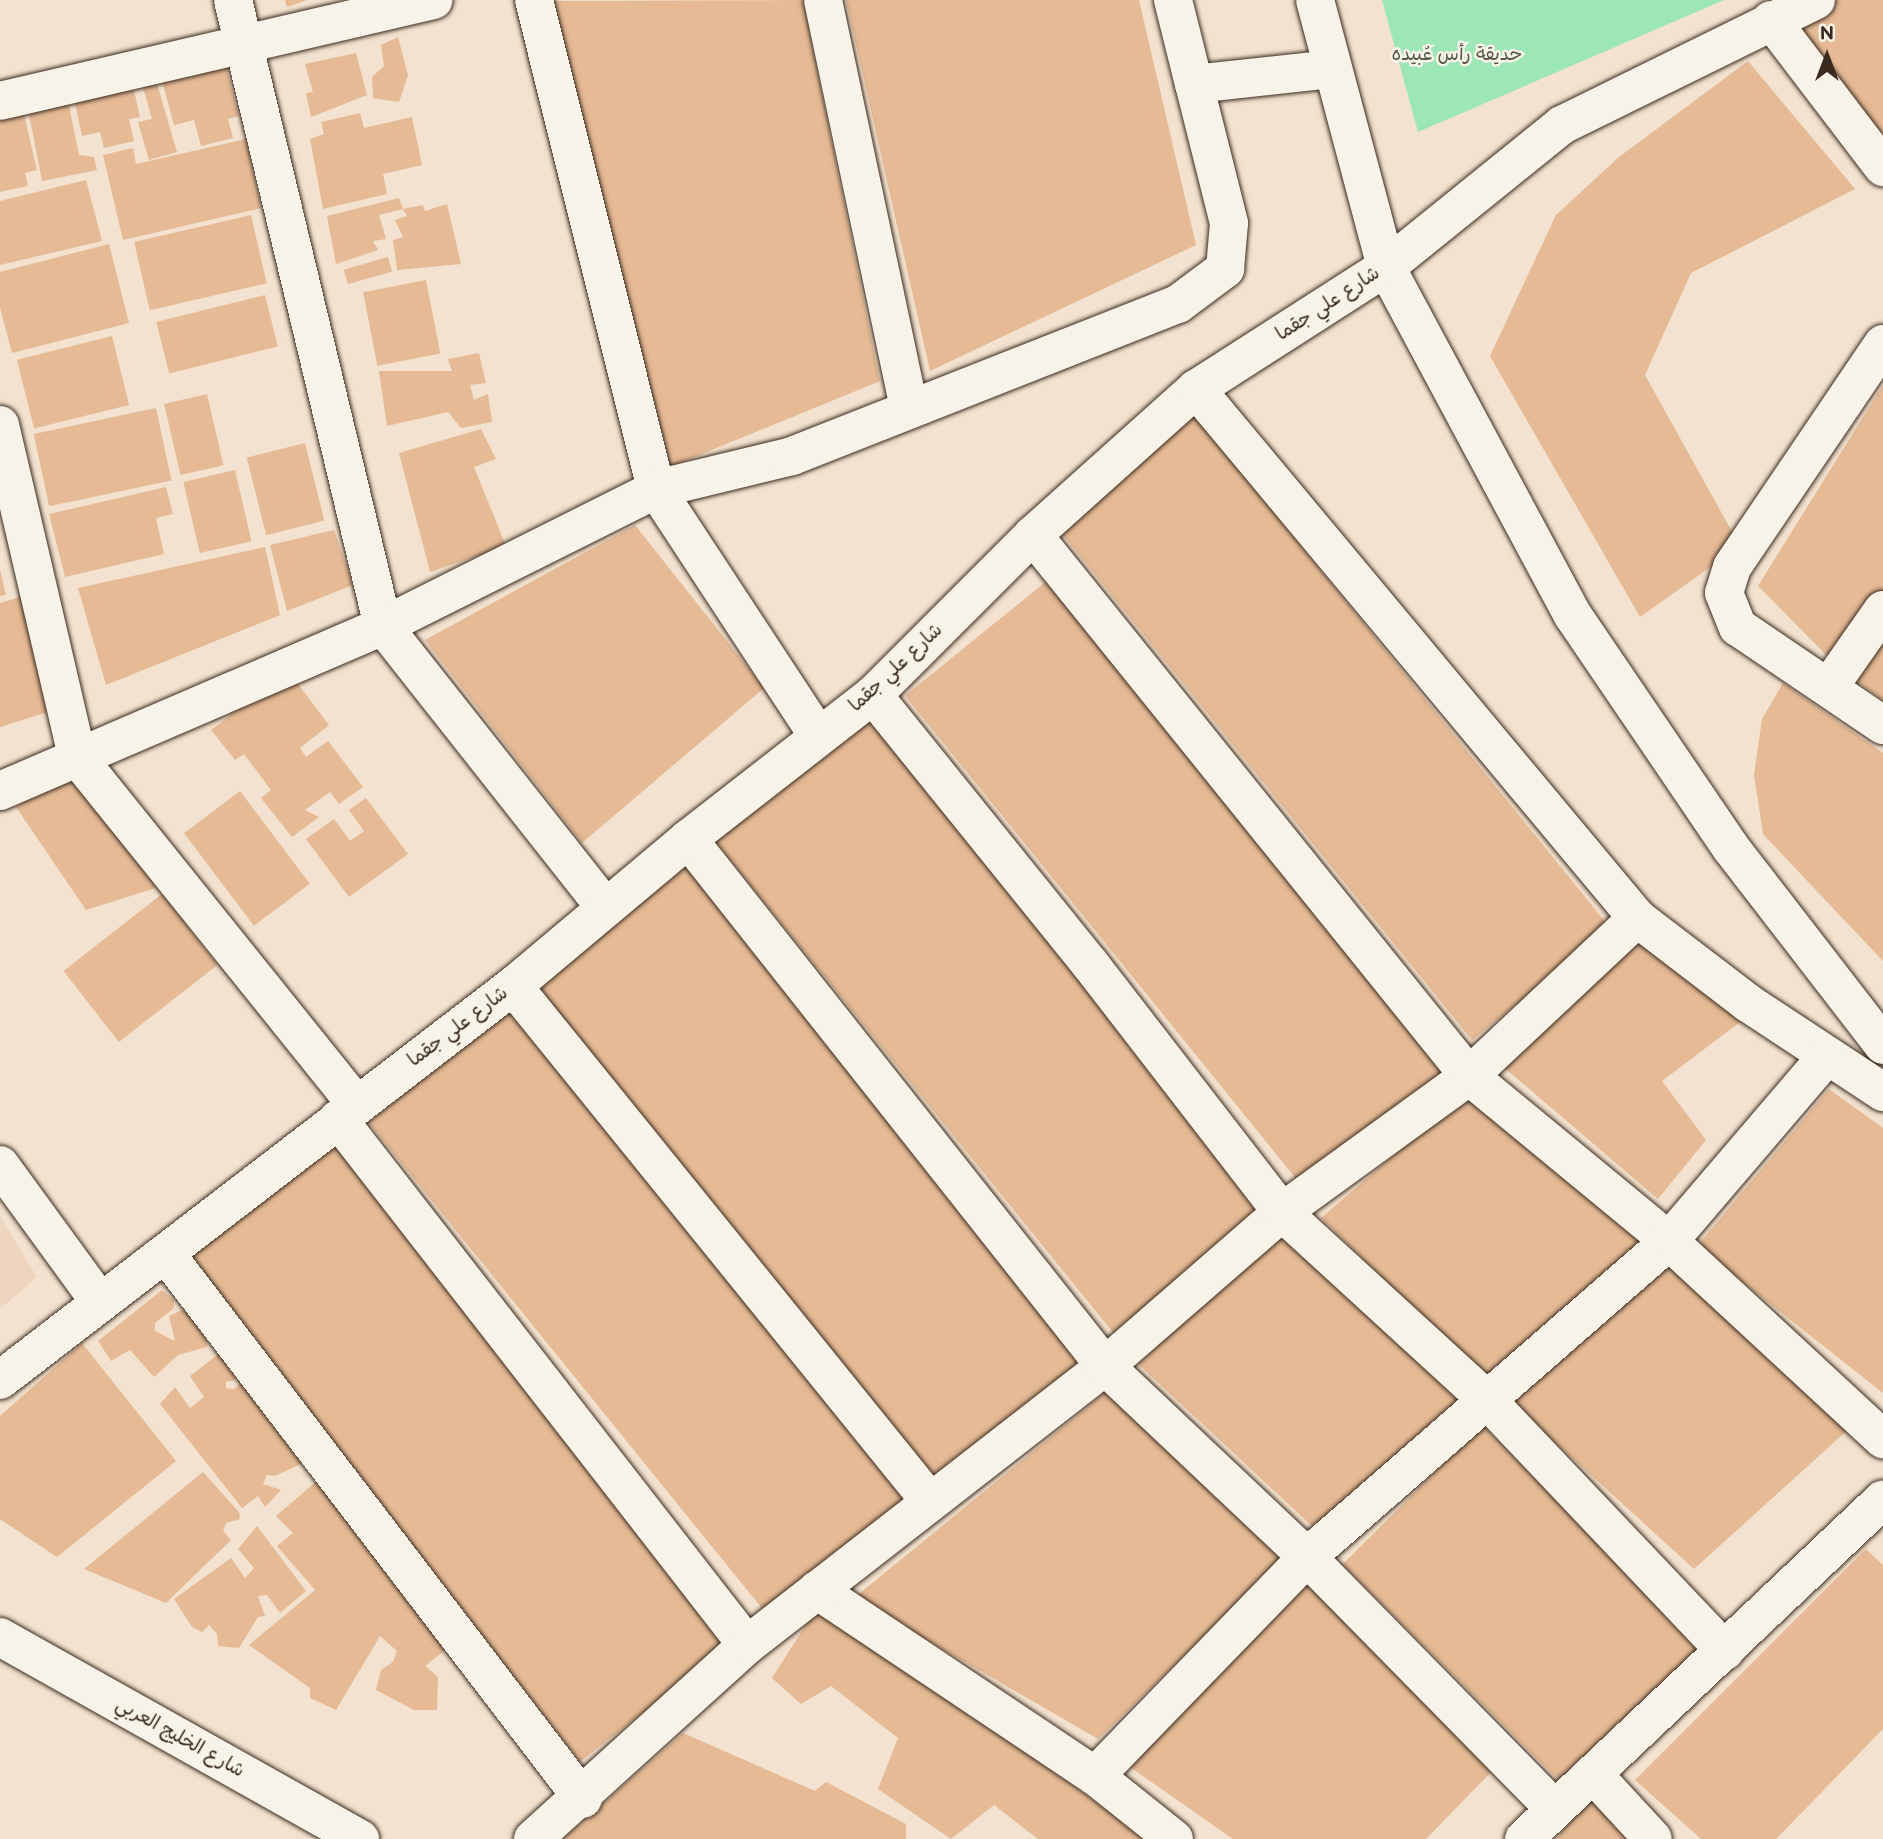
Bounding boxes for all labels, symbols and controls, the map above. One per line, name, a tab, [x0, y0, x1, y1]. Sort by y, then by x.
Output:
north arrow	[1792, 21, 1862, 91]
text: N	[1820, 23, 1834, 46]
park label: حديقة رأس عُبيده	[1391, 44, 1523, 66]
street label: شارع علي جقما	[1272, 262, 1384, 346]
street label: شارع علي جقما	[845, 619, 947, 717]
street label: شارع علي جقما	[404, 982, 512, 1072]
street label: شارع الخليج العربي	[112, 1693, 248, 1783]

